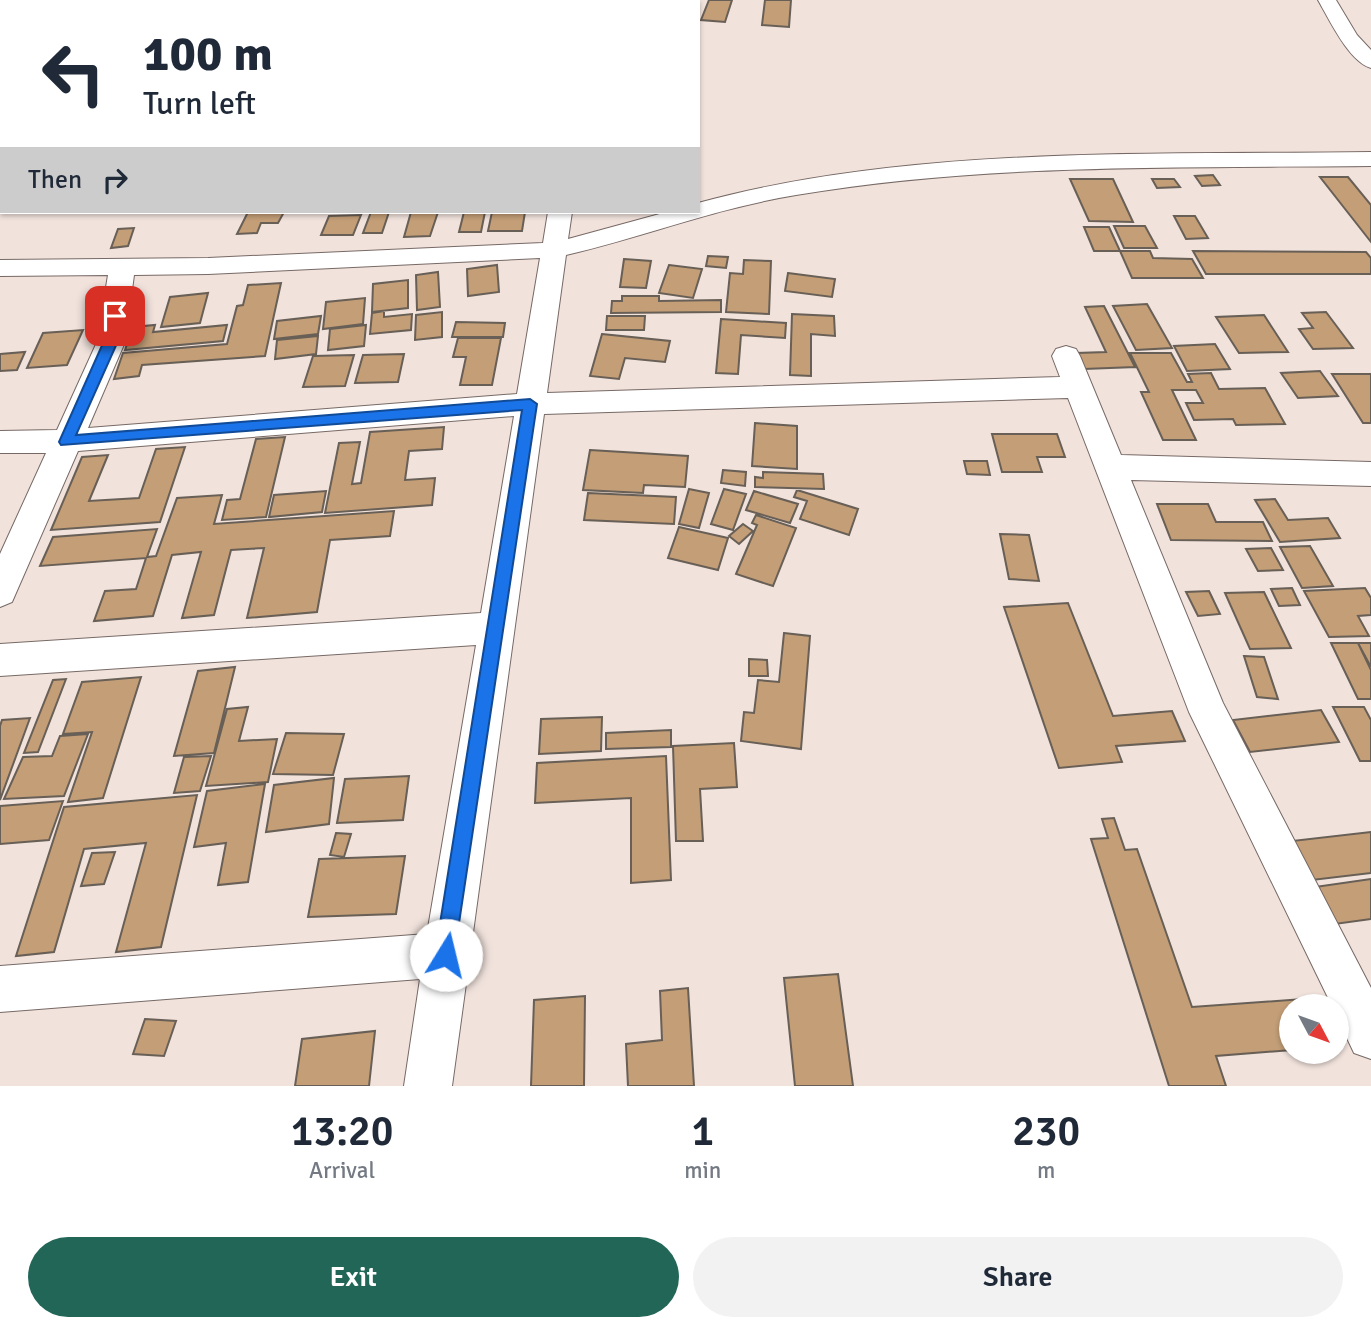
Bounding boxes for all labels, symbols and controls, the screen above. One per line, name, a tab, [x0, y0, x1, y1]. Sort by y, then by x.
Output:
text: 100 m	[143, 24, 273, 84]
icon: left	[28, 28, 119, 119]
text: Turn left	[143, 84, 256, 123]
icon: right	[96, 161, 134, 199]
text: Then	[28, 164, 82, 196]
pin	[85, 286, 145, 346]
icon: arrive	[96, 297, 134, 335]
position arrow	[409, 918, 483, 992]
north arrow	[1279, 994, 1349, 1064]
map controls	[1279, 994, 1349, 1064]
text: 13:20	[291, 1106, 393, 1157]
text: 1	[691, 1106, 714, 1157]
text: 230	[1012, 1106, 1080, 1157]
text: Arrival	[309, 1156, 375, 1185]
text: min	[684, 1156, 721, 1185]
text: m	[1037, 1156, 1055, 1185]
button: Exit	[28, 1237, 679, 1317]
button: Share	[693, 1237, 1343, 1317]

